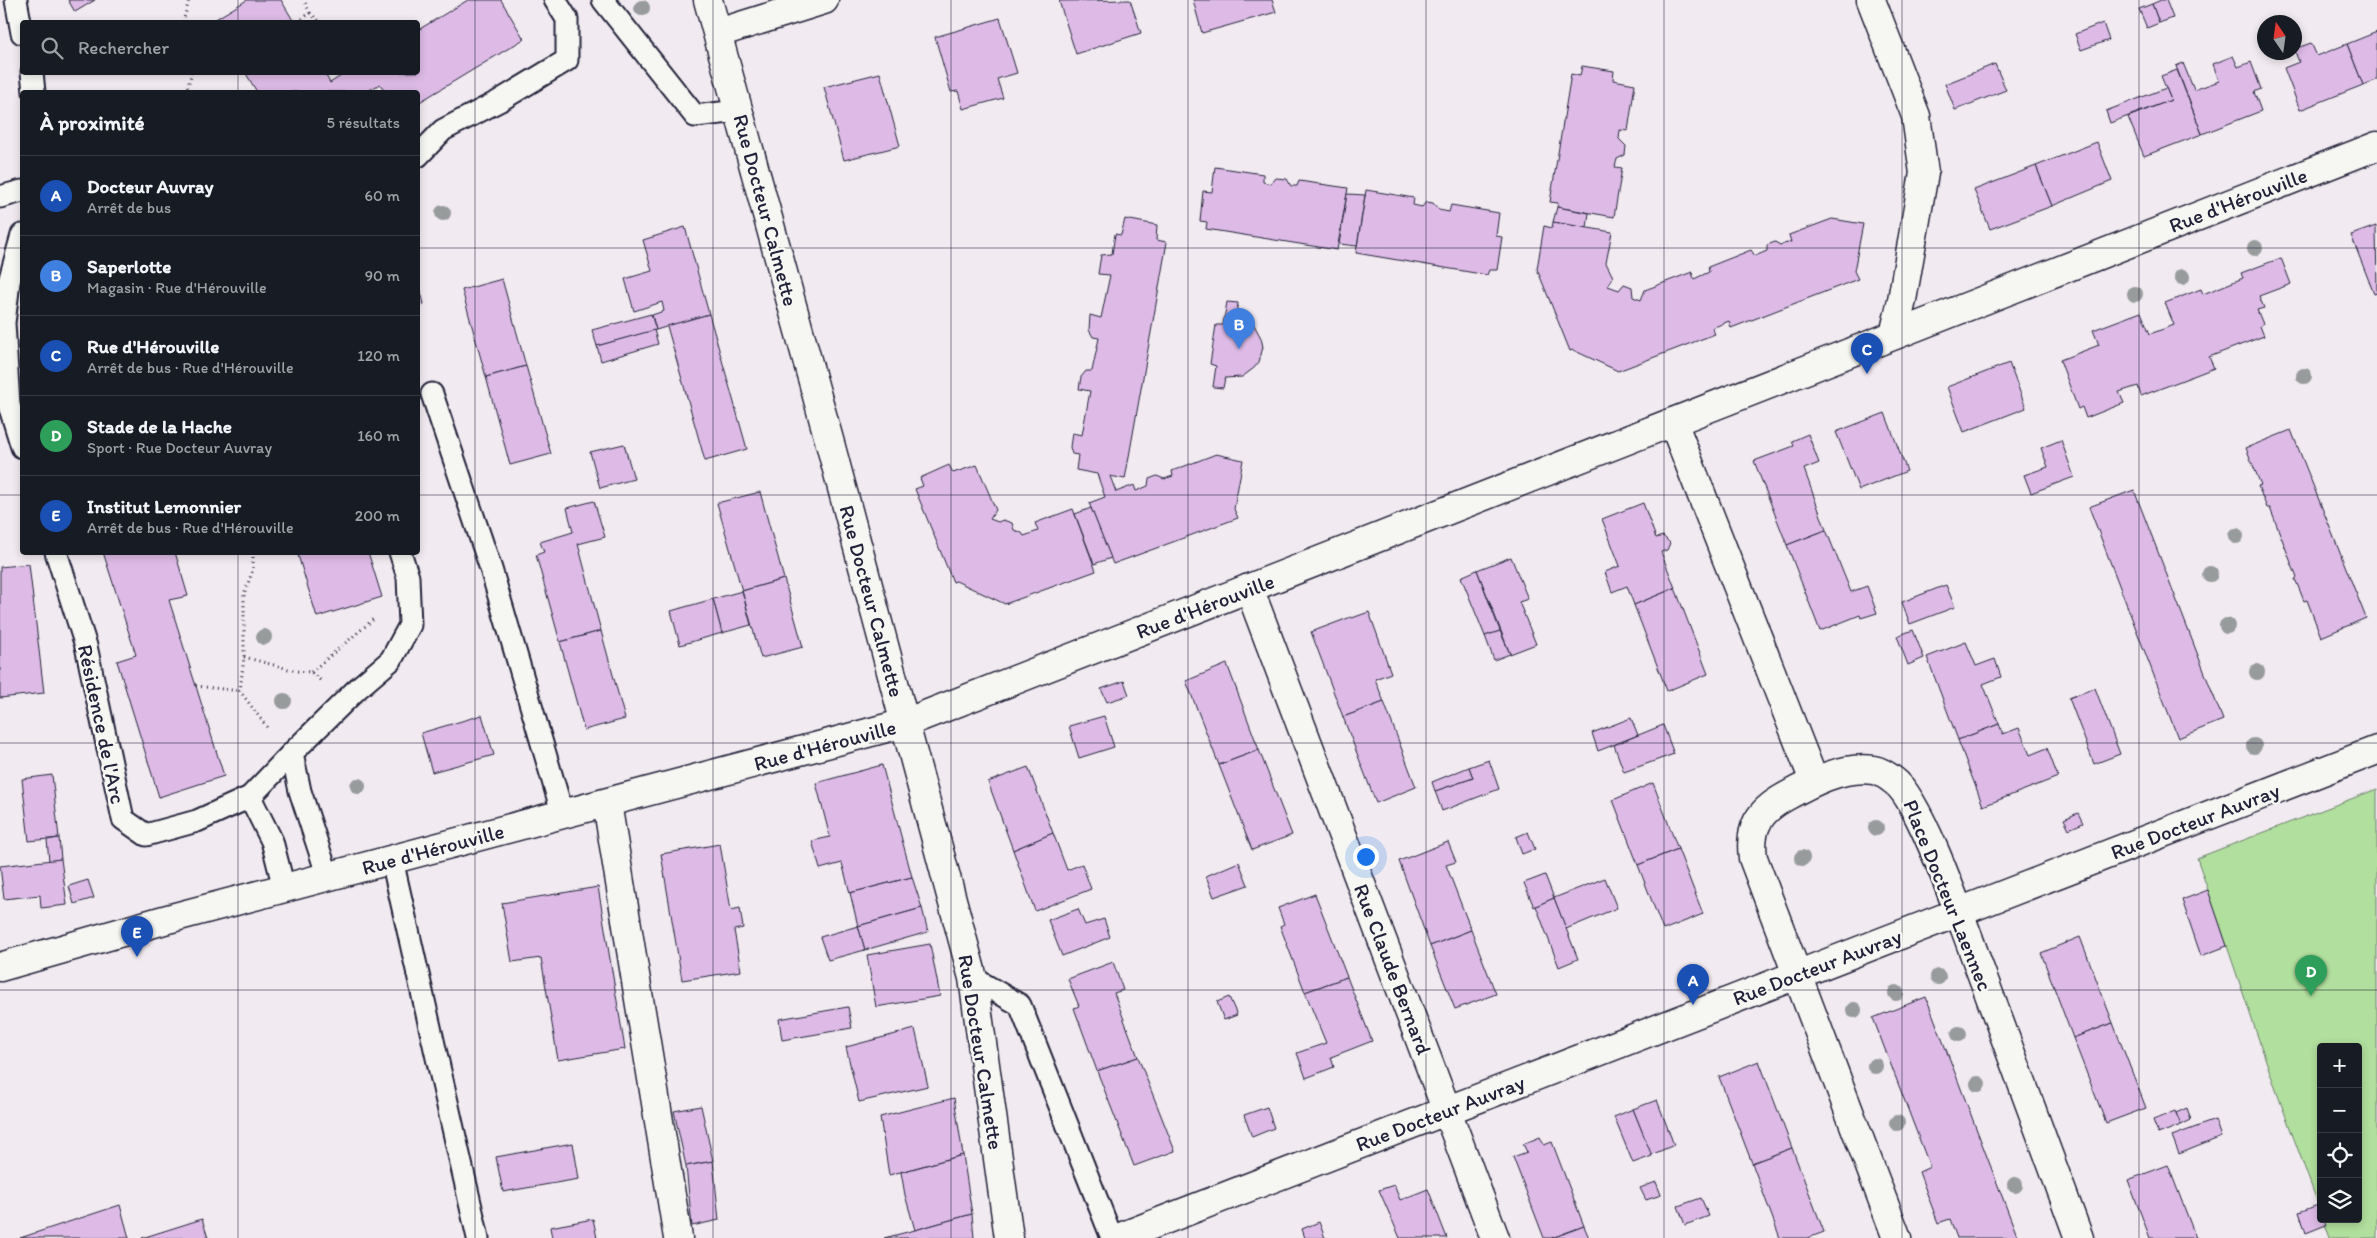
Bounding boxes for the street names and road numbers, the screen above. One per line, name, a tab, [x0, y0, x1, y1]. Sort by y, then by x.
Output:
street label: Rue Docteur Calmette	[728, 111, 804, 309]
street label: Rue d'Hérouville	[2165, 162, 2311, 238]
street label: Rue Docteur Calmette	[834, 502, 910, 700]
street label: Rue d'Hérouville	[1132, 568, 1278, 644]
street label: Résidence de l'Arc	[73, 642, 131, 806]
street label: Rue d'Hérouville	[751, 714, 899, 776]
street label: Rue Docteur Auvray	[2107, 777, 2283, 865]
street label: Place Docteur Laennec	[1898, 796, 1998, 994]
street label: Rue d'Hérouville	[359, 818, 507, 880]
street label: Rue Claude Bernard	[1349, 880, 1437, 1059]
street label: Rue Docteur Auvray	[1729, 923, 1905, 1011]
street label: Rue Docteur Calmette	[953, 953, 1009, 1151]
street label: Rue Docteur Auvray	[1352, 1069, 1528, 1157]

